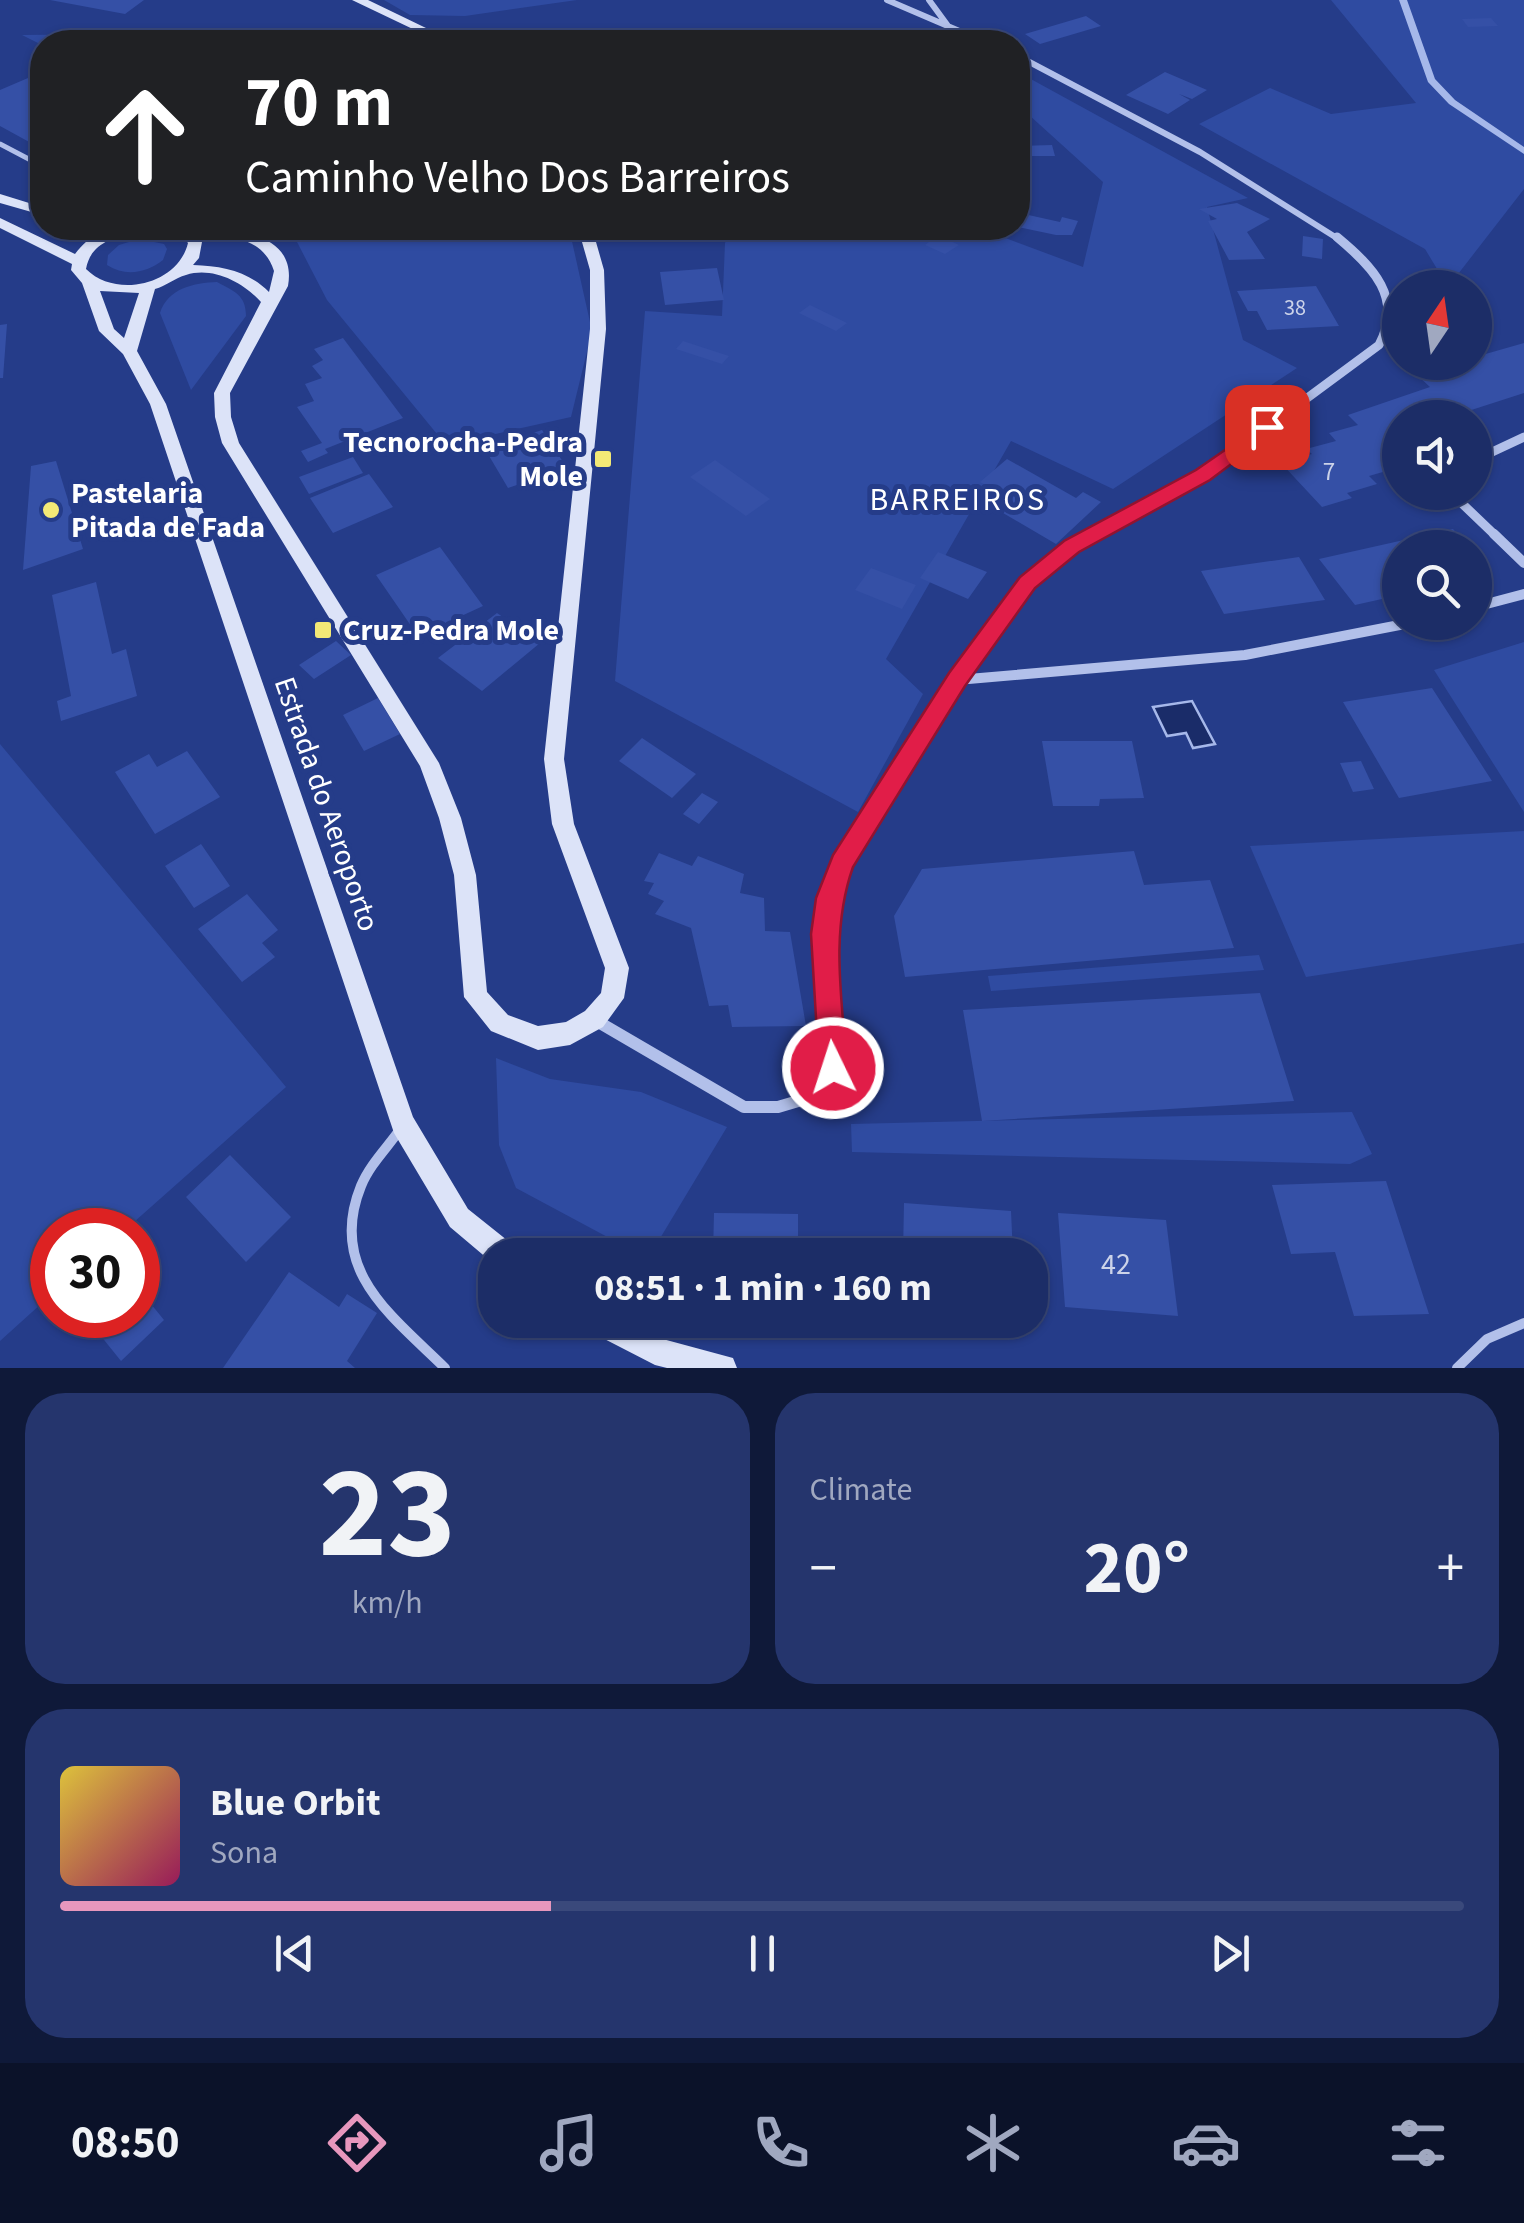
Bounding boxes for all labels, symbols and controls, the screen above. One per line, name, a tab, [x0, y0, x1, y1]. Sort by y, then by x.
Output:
text: 70 m	[245, 53, 393, 153]
icon: ahead	[80, 70, 210, 200]
text: Caminho Velho Dos Barreiros	[245, 146, 790, 210]
north arrow	[1382, 270, 1492, 380]
map controls	[1382, 270, 1492, 640]
house number: 38	[1284, 292, 1306, 324]
pin	[1225, 385, 1310, 470]
icon: arrive	[1240, 400, 1295, 455]
button: sound	[1382, 400, 1492, 510]
place label: Tecnorocha-Pedra Mole	[343, 421, 583, 498]
marker: Tecnorocha-Pedra Mole	[592, 448, 614, 470]
house number: 7	[1323, 454, 1335, 490]
place label: Pastelaria Pitada de Fada	[71, 472, 265, 549]
district label: BARREIROS	[870, 477, 1046, 523]
marker: Pastelaria Pitada de Fada	[40, 499, 62, 521]
button: search	[1382, 530, 1492, 640]
place label: Cruz-Pedra Mole	[343, 609, 559, 652]
marker: Cruz-Pedra Mole	[312, 619, 334, 641]
street label: Estrada do Aeroporto	[263, 671, 390, 937]
position arrow	[781, 1016, 885, 1120]
speed limit sign: 30	[30, 1208, 160, 1338]
house number: 42	[1101, 1243, 1131, 1286]
text: 08:51 · 1 min · 160 m	[594, 1261, 932, 1315]
text: 23	[319, 1422, 456, 1607]
text: Climate	[810, 1467, 912, 1513]
text: 20°	[1083, 1515, 1190, 1622]
text: −	[810, 1530, 837, 1608]
text: +	[1437, 1530, 1464, 1608]
text: km/h	[352, 1580, 423, 1626]
text: Blue Orbit	[210, 1776, 381, 1830]
text: Sona	[210, 1830, 278, 1876]
icon: previous	[267, 1926, 322, 1981]
icon: pause	[735, 1926, 790, 1981]
icon: next	[1203, 1926, 1258, 1981]
icon: directions	[322, 2108, 392, 2178]
icon: music	[534, 2108, 604, 2178]
icon: phone	[746, 2108, 816, 2178]
icon: climate	[958, 2108, 1028, 2178]
icon: car	[1171, 2108, 1241, 2178]
icon: filters	[1383, 2108, 1453, 2178]
text: 08:50	[71, 2111, 180, 2175]

